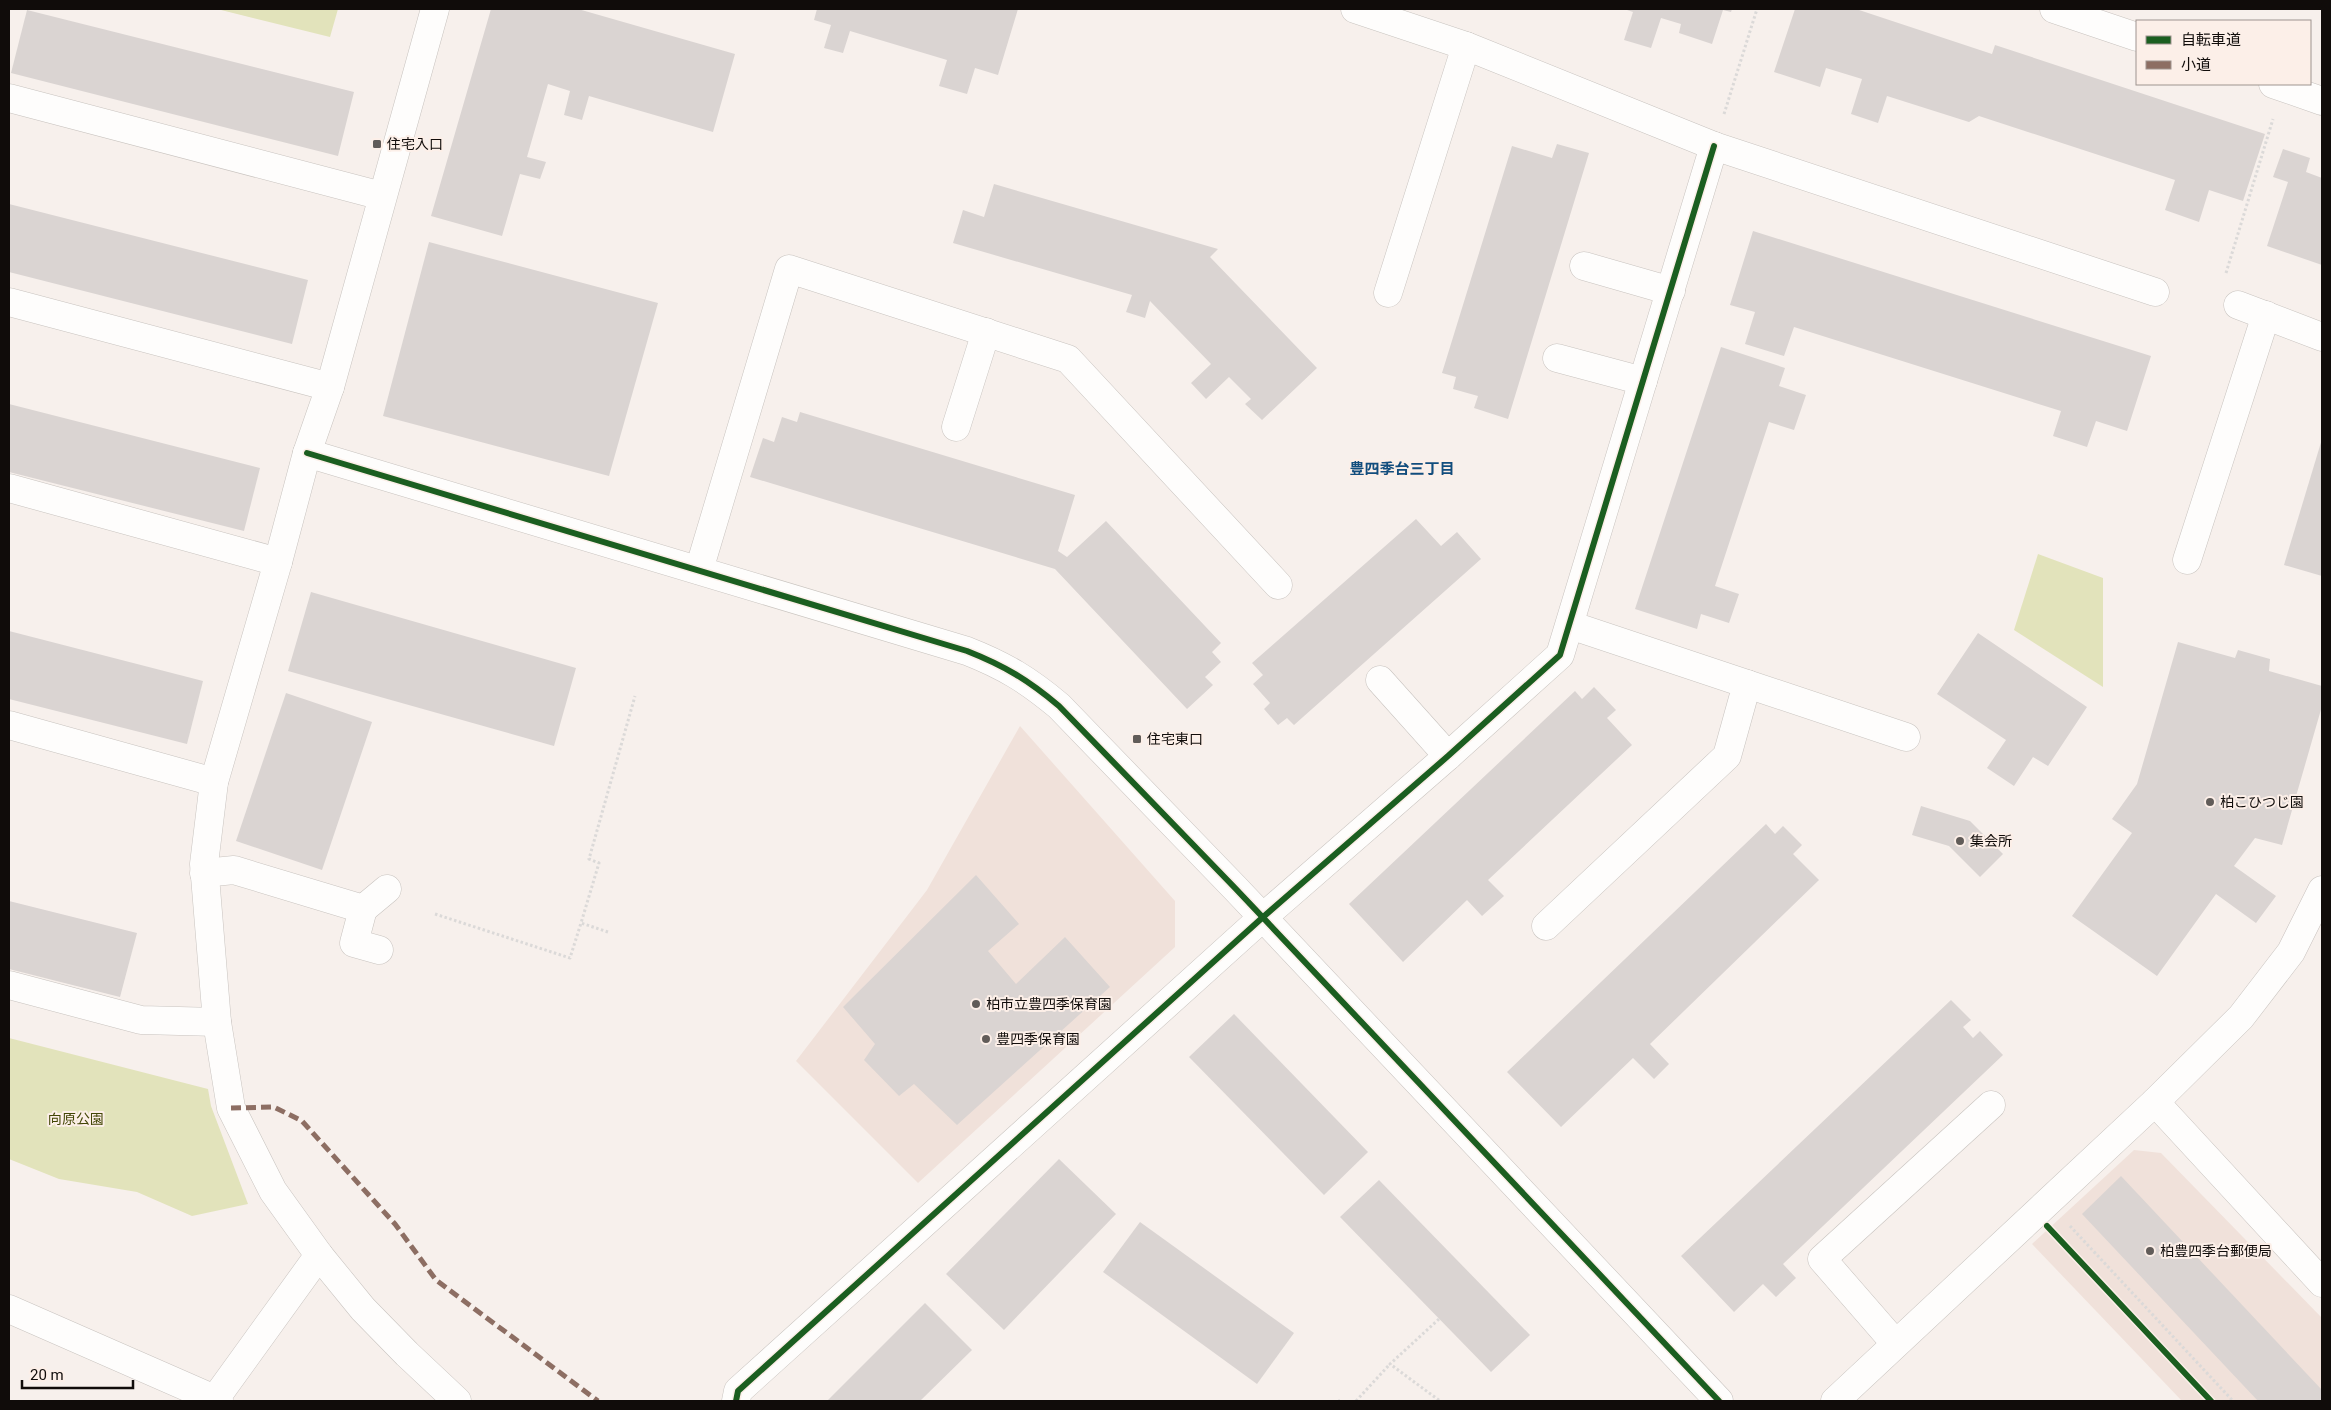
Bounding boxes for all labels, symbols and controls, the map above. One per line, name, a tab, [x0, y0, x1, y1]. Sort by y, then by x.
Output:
legend	[2136, 20, 2311, 85]
text: 自転車道	[2181, 31, 2241, 49]
text: 小道	[2181, 56, 2211, 74]
place label: 住宅入口	[387, 136, 443, 152]
marker: 住宅入口	[371, 138, 383, 150]
district label: 豊四季台三丁目	[1349, 460, 1455, 478]
place label: 住宅東口	[1147, 731, 1203, 747]
marker: 住宅東口	[1131, 733, 1143, 745]
place label: 柏こひつじ園	[2220, 794, 2304, 810]
marker: 柏こひつじ園	[2204, 796, 2216, 808]
place label: 集会所	[1970, 833, 2012, 849]
marker: 集会所	[1954, 835, 1966, 847]
place label: 柏市立豊四季保育園	[986, 996, 1112, 1012]
marker: 柏市立豊四季保育園	[970, 998, 982, 1010]
place label: 豊四季保育園	[996, 1031, 1080, 1047]
marker: 豊四季保育園	[980, 1033, 992, 1045]
park label: 向原公園	[48, 1111, 104, 1127]
place label: 柏豊四季台郵便局	[2160, 1243, 2272, 1259]
marker: 柏豊四季台郵便局	[2144, 1245, 2156, 1257]
scale bar	[22, 1358, 134, 1390]
text: 20 m	[30, 1366, 64, 1384]

